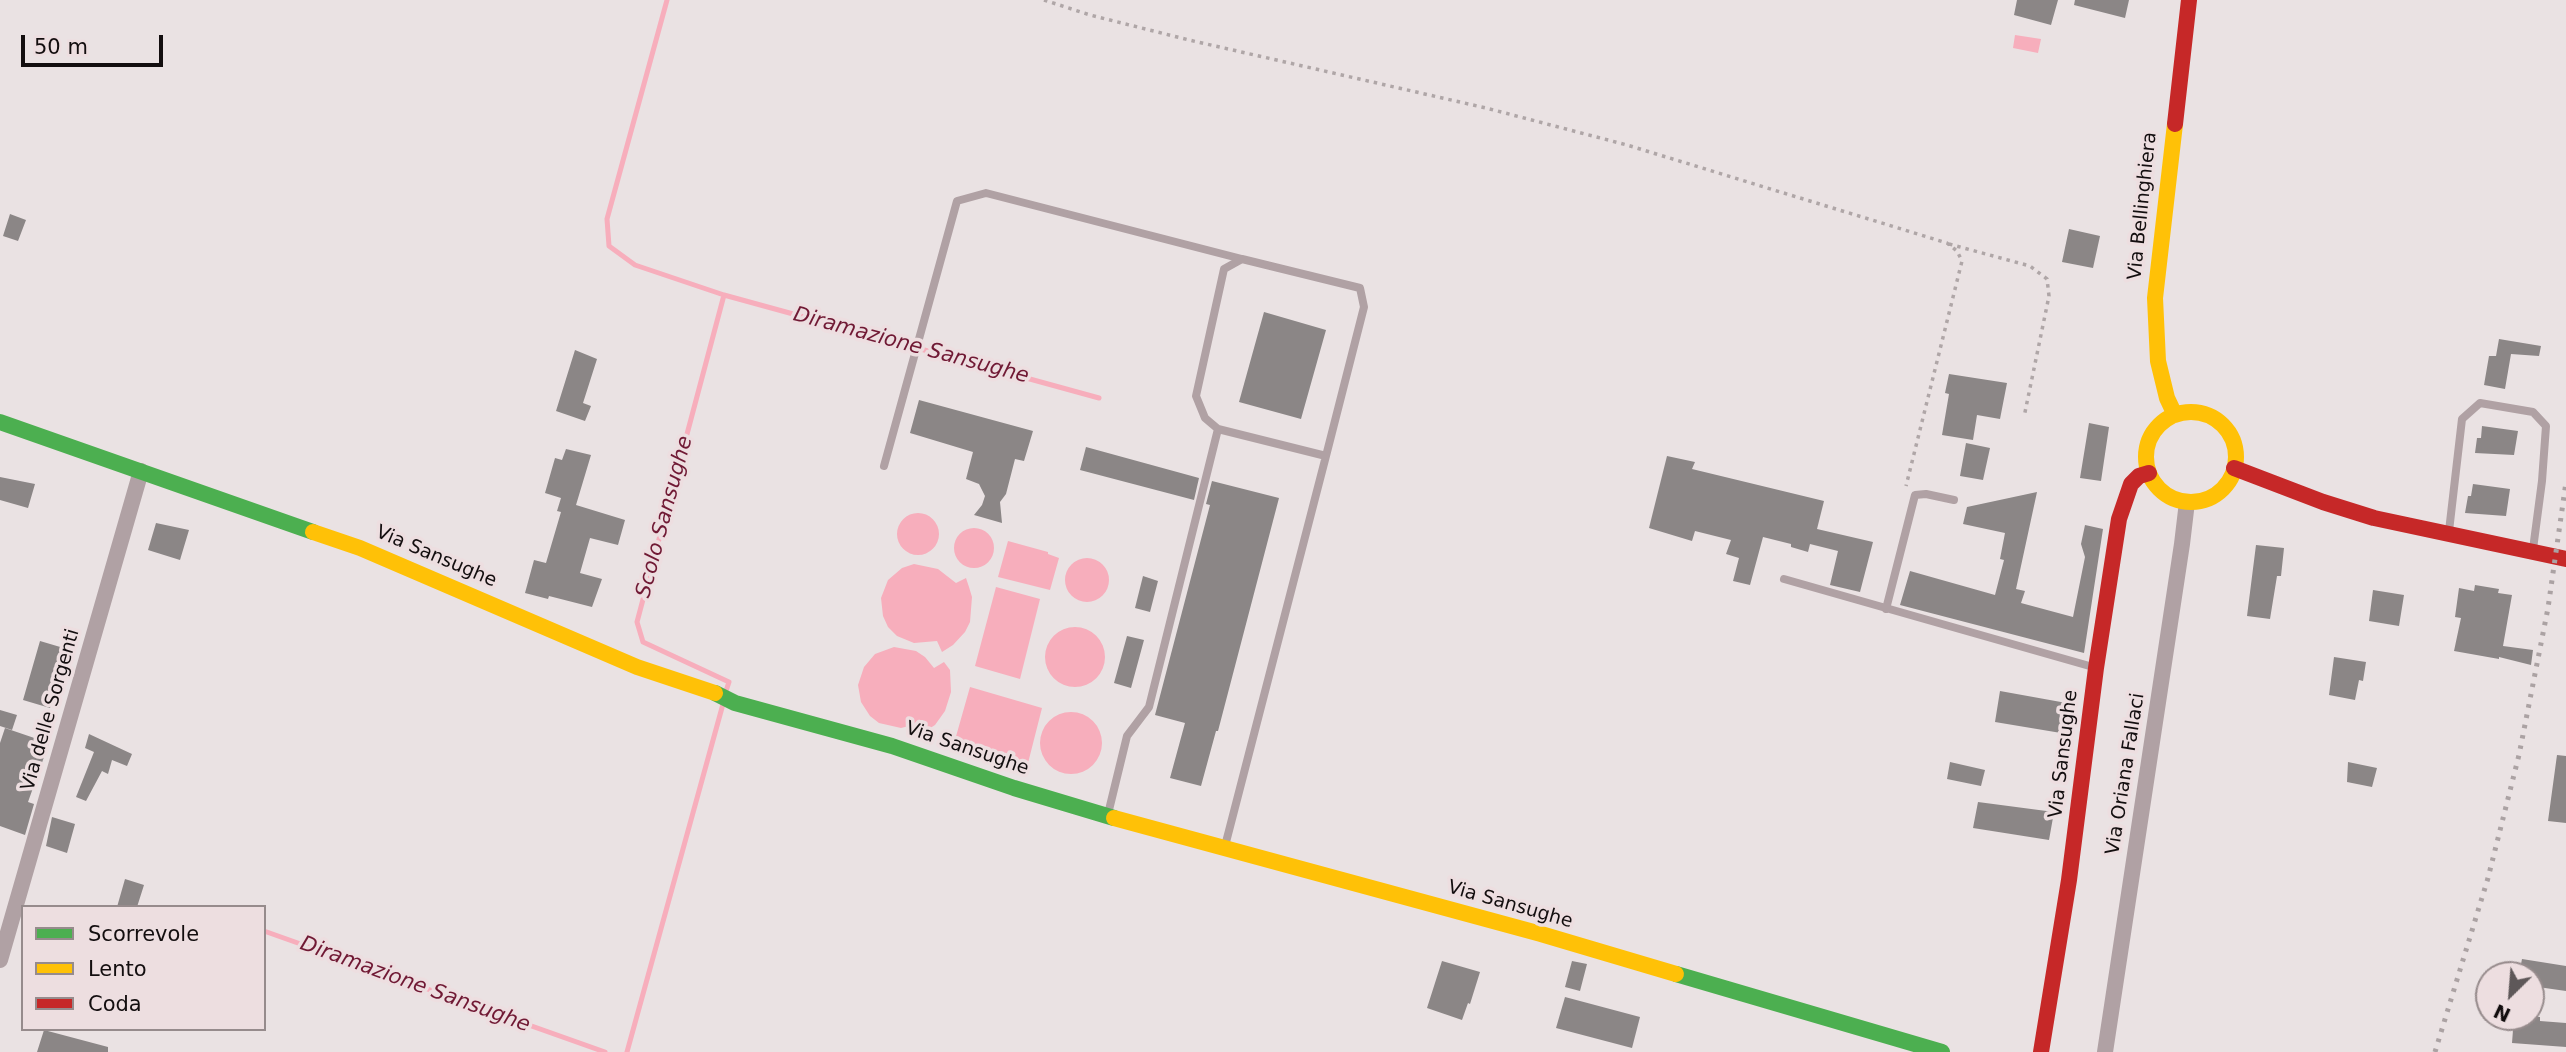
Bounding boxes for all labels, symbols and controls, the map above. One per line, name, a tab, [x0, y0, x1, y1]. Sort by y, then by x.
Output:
scale bar	[24, 21, 166, 65]
text: 50 m	[34, 35, 88, 59]
street label: Via Bellinghiera	[2124, 131, 2162, 281]
water label: Diramazione Sansughe	[790, 302, 1032, 390]
water label: Scolo Sansughe	[631, 433, 699, 601]
street label: Via Sansughe	[372, 521, 500, 593]
street label: Via delle Sorgenti	[17, 626, 85, 794]
street label: Via Sansughe	[2045, 689, 2083, 819]
street label: Via Oriana Fallaci	[2102, 691, 2150, 857]
street label: Via Sansughe	[902, 717, 1032, 781]
street label: Via Sansughe	[1445, 876, 1575, 934]
legend	[21, 905, 266, 1031]
text: Scorrevole	[88, 922, 199, 946]
water label: Diramazione Sansughe	[297, 932, 533, 1038]
text: Lento	[88, 957, 147, 981]
north arrow	[2475, 961, 2545, 1031]
text: Coda	[88, 992, 142, 1016]
text: N	[2490, 1000, 2514, 1027]

